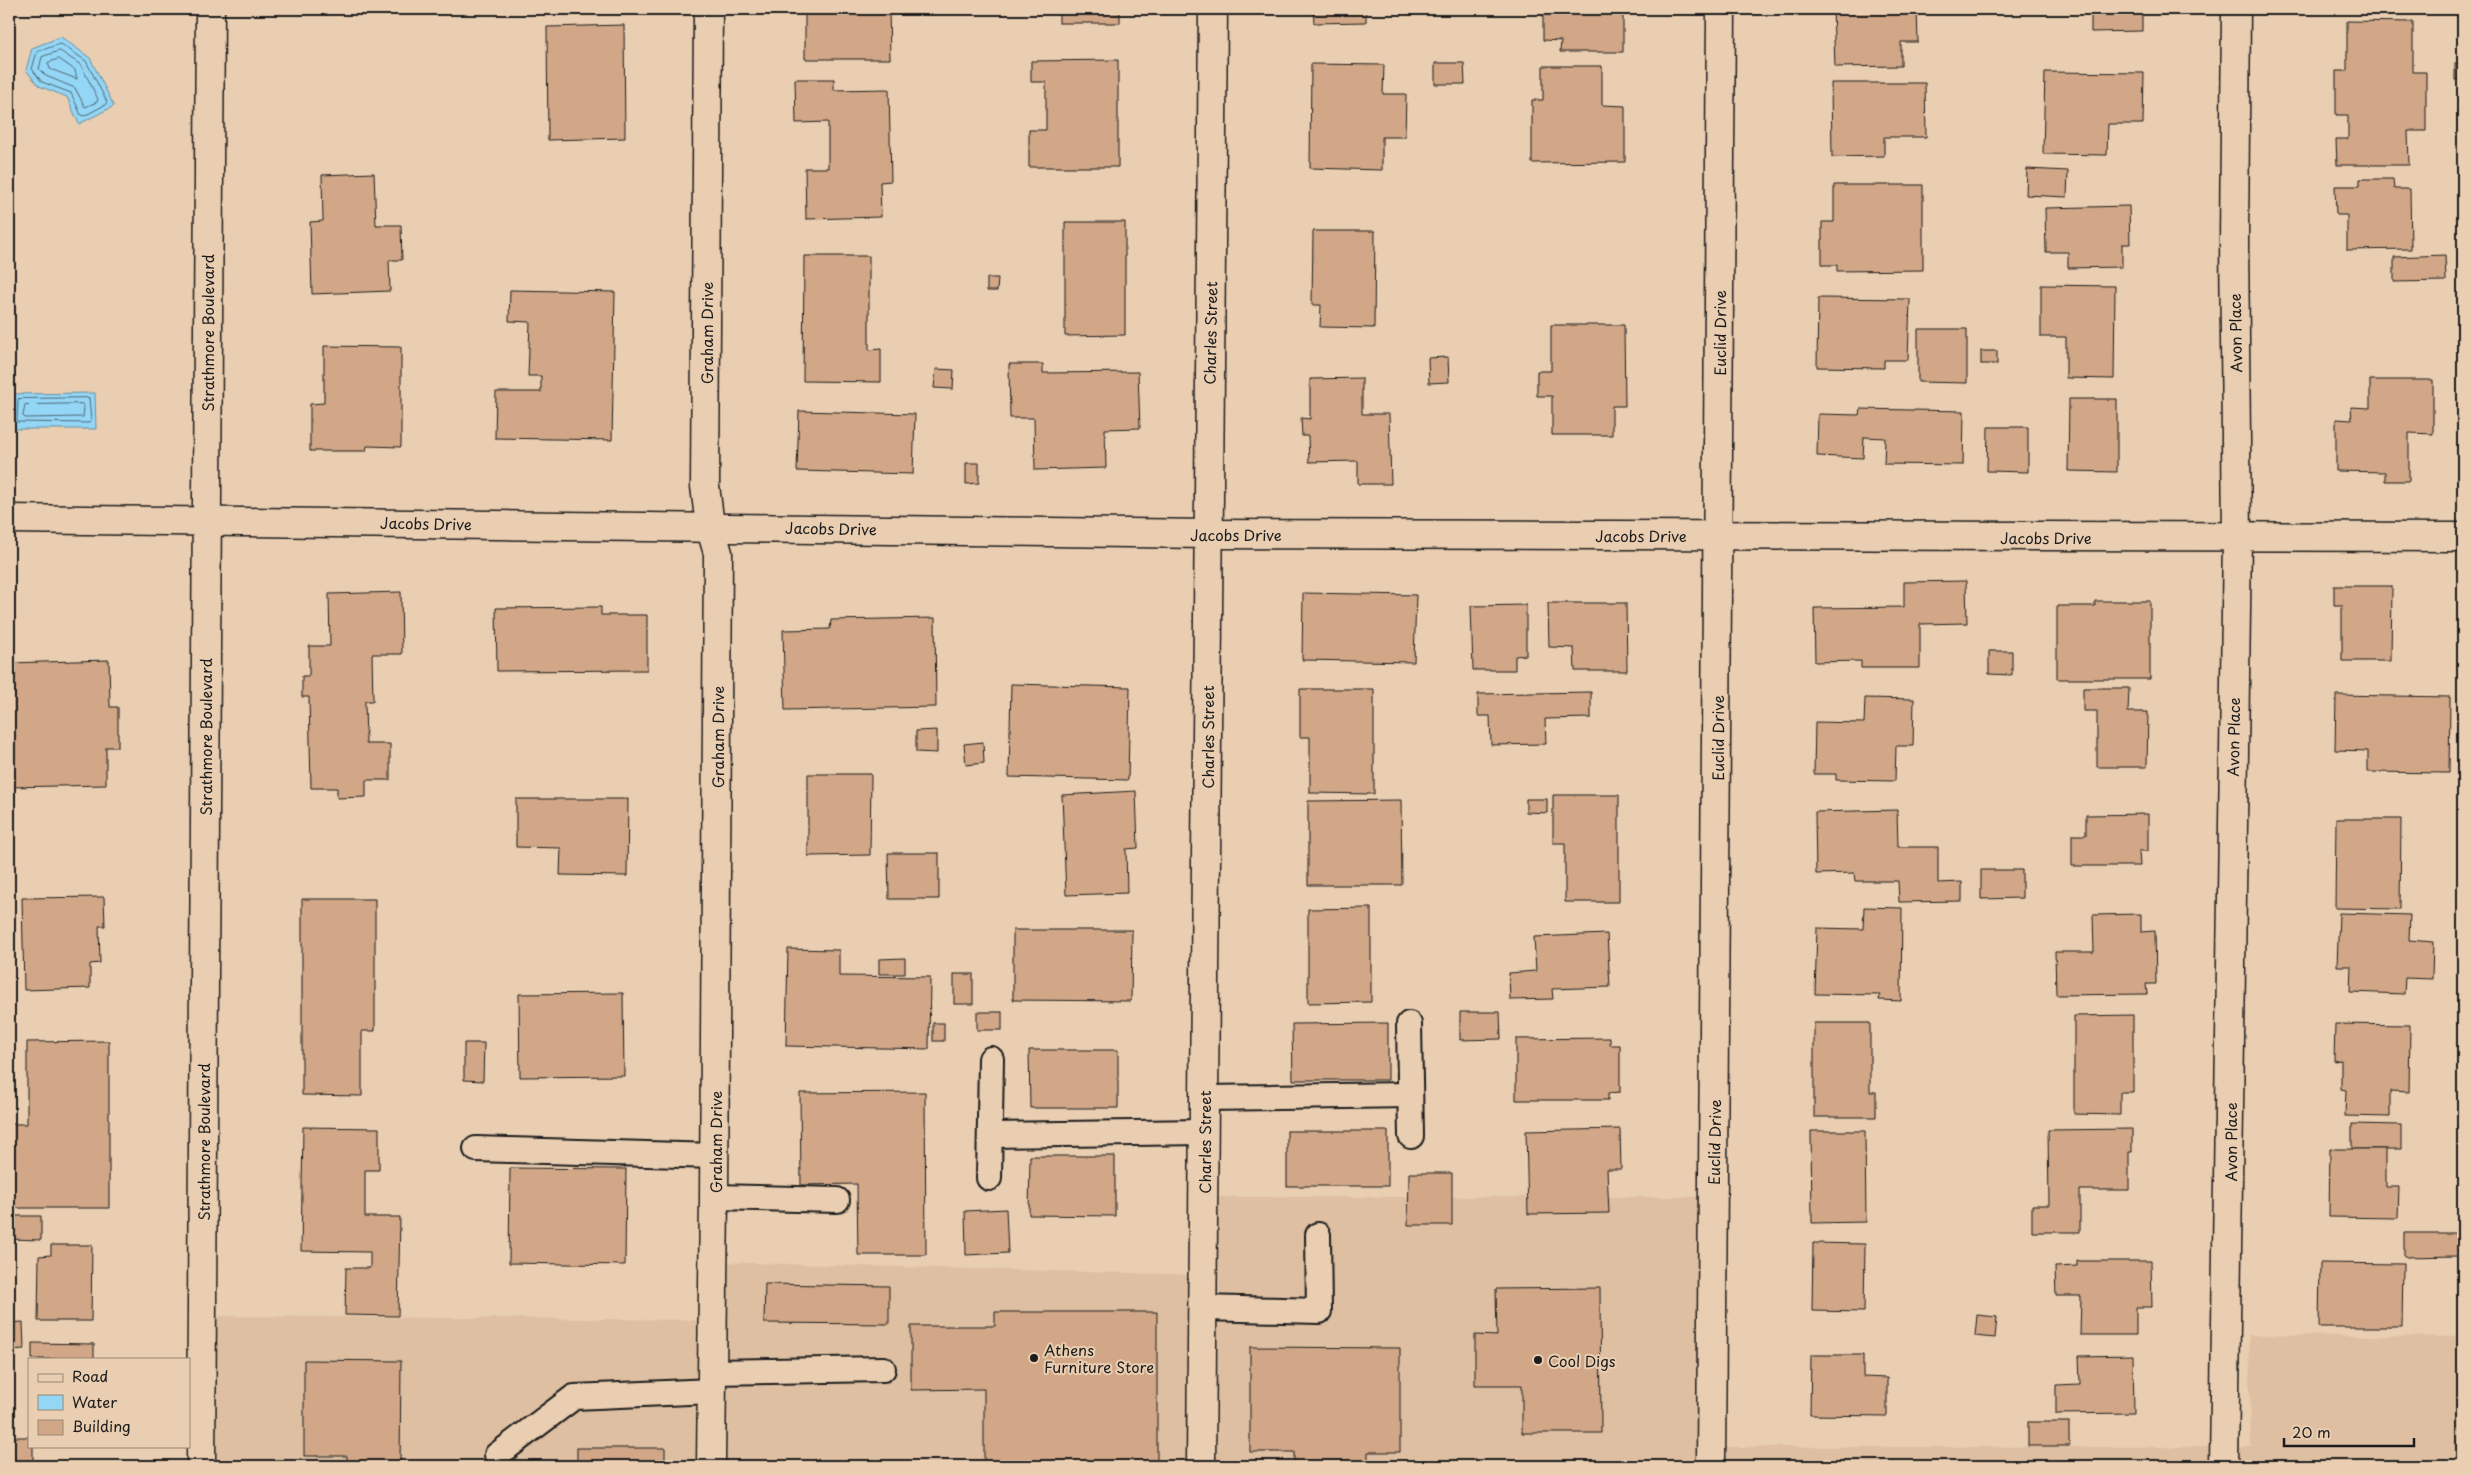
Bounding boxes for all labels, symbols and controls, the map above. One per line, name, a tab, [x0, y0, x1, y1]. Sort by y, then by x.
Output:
street label: Strathmore Boulevard	[196, 254, 219, 412]
street label: Charles Street	[1198, 281, 1222, 385]
street label: Graham Drive	[695, 282, 718, 384]
street label: Euclid Drive	[1708, 290, 1731, 376]
street label: Avon Place	[2223, 293, 2247, 373]
street label: Jacobs Drive	[380, 511, 472, 535]
street label: Jacobs Drive	[785, 516, 877, 540]
street label: Jacobs Drive	[1190, 523, 1282, 546]
street label: Jacobs Drive	[1595, 524, 1687, 547]
street label: Jacobs Drive	[2000, 526, 2092, 549]
street label: Strathmore Boulevard	[194, 658, 217, 816]
street label: Charles Street	[1196, 685, 1219, 789]
street label: Graham Drive	[706, 686, 729, 788]
street label: Euclid Drive	[1706, 695, 1729, 781]
street label: Avon Place	[2221, 697, 2245, 777]
street label: Strathmore Boulevard	[192, 1063, 215, 1221]
street label: Charles Street	[1193, 1090, 1216, 1194]
street label: Graham Drive	[704, 1091, 727, 1193]
street label: Euclid Drive	[1702, 1099, 1726, 1185]
street label: Avon Place	[2219, 1102, 2242, 1182]
place label: Athens Furniture Store	[1044, 1338, 1154, 1378]
place label: Cool Digs	[1548, 1349, 1616, 1372]
marker: Athens Furniture Store	[1028, 1352, 1040, 1364]
marker: Cool Digs	[1532, 1354, 1544, 1366]
legend	[28, 1358, 190, 1448]
text: Road	[72, 1364, 108, 1387]
text: Water	[72, 1390, 117, 1413]
text: Building	[72, 1414, 131, 1437]
scale bar	[2284, 1415, 2414, 1447]
text: 20 m	[2292, 1420, 2331, 1443]

